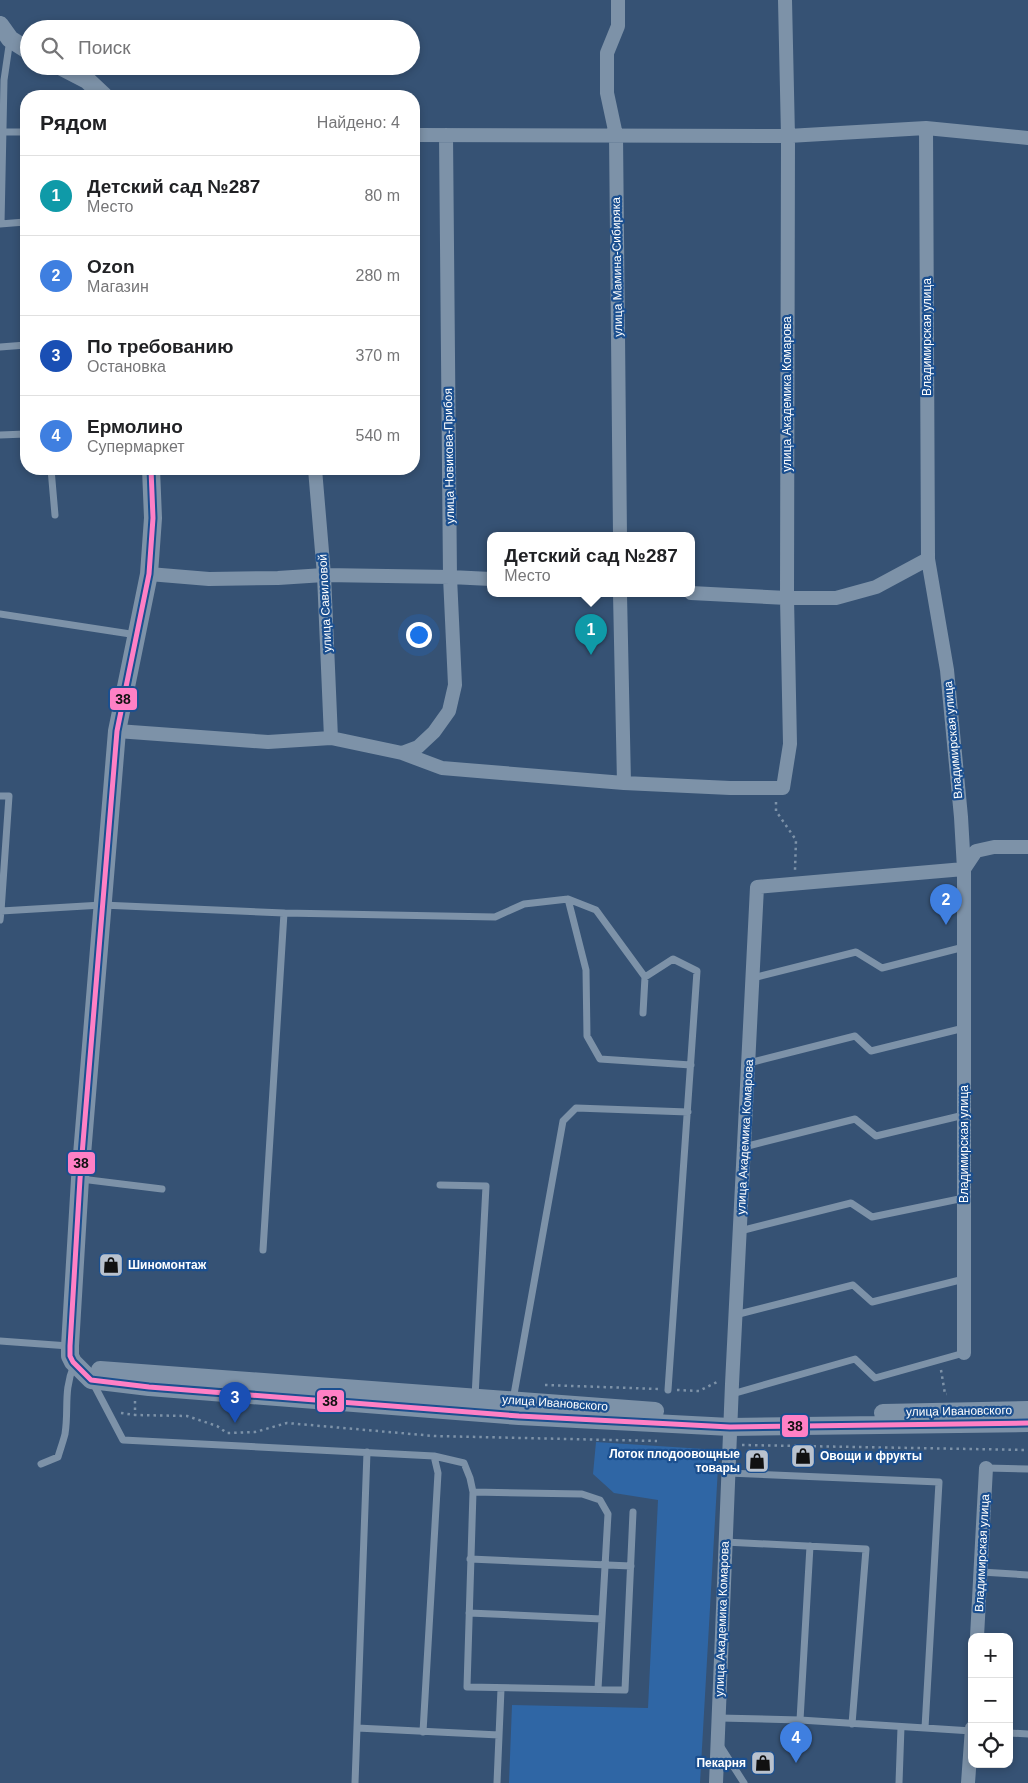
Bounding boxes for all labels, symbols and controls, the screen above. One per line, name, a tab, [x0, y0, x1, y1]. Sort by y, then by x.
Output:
search box	[20, 20, 420, 75]
icon: search	[38, 34, 66, 62]
text: Поиск	[78, 37, 131, 58]
text: Рядом	[40, 111, 107, 134]
text: Найдено: 4	[317, 114, 400, 131]
text: Детский сад №287	[87, 176, 260, 197]
text: 1	[52, 187, 60, 204]
text: 80 m	[364, 187, 400, 204]
street label: улица Мамина-Сибиряка	[609, 197, 625, 337]
text: Место	[87, 198, 133, 215]
text: Ozon	[87, 256, 135, 277]
text: 2	[52, 267, 60, 284]
text: 280 m	[356, 267, 400, 284]
text: Магазин	[87, 278, 149, 295]
street label: Владимирская улица	[920, 278, 934, 396]
street label: улица Академика Комарова	[780, 316, 794, 472]
text: По требованию	[87, 336, 234, 357]
text: 3	[52, 347, 60, 364]
text: 370 m	[356, 347, 400, 364]
text: Остановка	[87, 358, 166, 375]
street label: улица Новикова-Прибоя	[441, 388, 457, 524]
text: Ермолино	[87, 416, 183, 437]
text: 4	[52, 427, 60, 444]
text: 540 m	[356, 427, 400, 444]
text: Супермаркет	[87, 438, 185, 455]
popup	[487, 532, 695, 597]
text: Детский сад №287	[504, 545, 678, 566]
street label: улица Савиловой	[315, 554, 335, 652]
text: Место	[504, 567, 551, 584]
pin: 1	[575, 614, 607, 655]
your location	[406, 622, 432, 648]
street label: Владимирская улица	[941, 680, 965, 799]
line badge: 38	[109, 687, 138, 711]
text: 38	[115, 691, 131, 707]
pin: 2	[930, 884, 962, 925]
street label: улица Академика Комарова	[734, 1059, 756, 1215]
street label: Владимирская улица	[957, 1085, 971, 1203]
line badge: 38	[67, 1151, 96, 1175]
text: 38	[73, 1155, 89, 1171]
shop icon: Шиномонтаж	[98, 1252, 124, 1278]
place label: Шиномонтаж	[128, 1258, 207, 1272]
pin: 3	[219, 1382, 251, 1423]
line badge: 38	[316, 1389, 345, 1413]
street label: улица Ивановского	[502, 1392, 609, 1414]
text: 38	[322, 1393, 338, 1409]
street label: улица Ивановского	[906, 1403, 1013, 1419]
line badge: 38	[781, 1414, 809, 1438]
text: 38	[787, 1418, 803, 1434]
shop icon: Овощи и фрукты	[790, 1443, 816, 1469]
place label: Лоток плодоовощные товары	[609, 1447, 740, 1475]
shop icon: Лоток плодоовощные товары	[744, 1448, 770, 1474]
place label: Овощи и фрукты	[820, 1449, 922, 1463]
street label: Владимирская улица	[972, 1493, 992, 1612]
street label: улица Академика Комарова	[712, 1541, 732, 1697]
map controls	[968, 1633, 1013, 1768]
button: +	[968, 1633, 1013, 1678]
button: −	[968, 1678, 1013, 1723]
pin: 4	[780, 1722, 812, 1763]
button: locate	[968, 1723, 1013, 1768]
shop icon: Пекарня	[750, 1750, 776, 1776]
place label: Пекарня	[696, 1756, 746, 1770]

